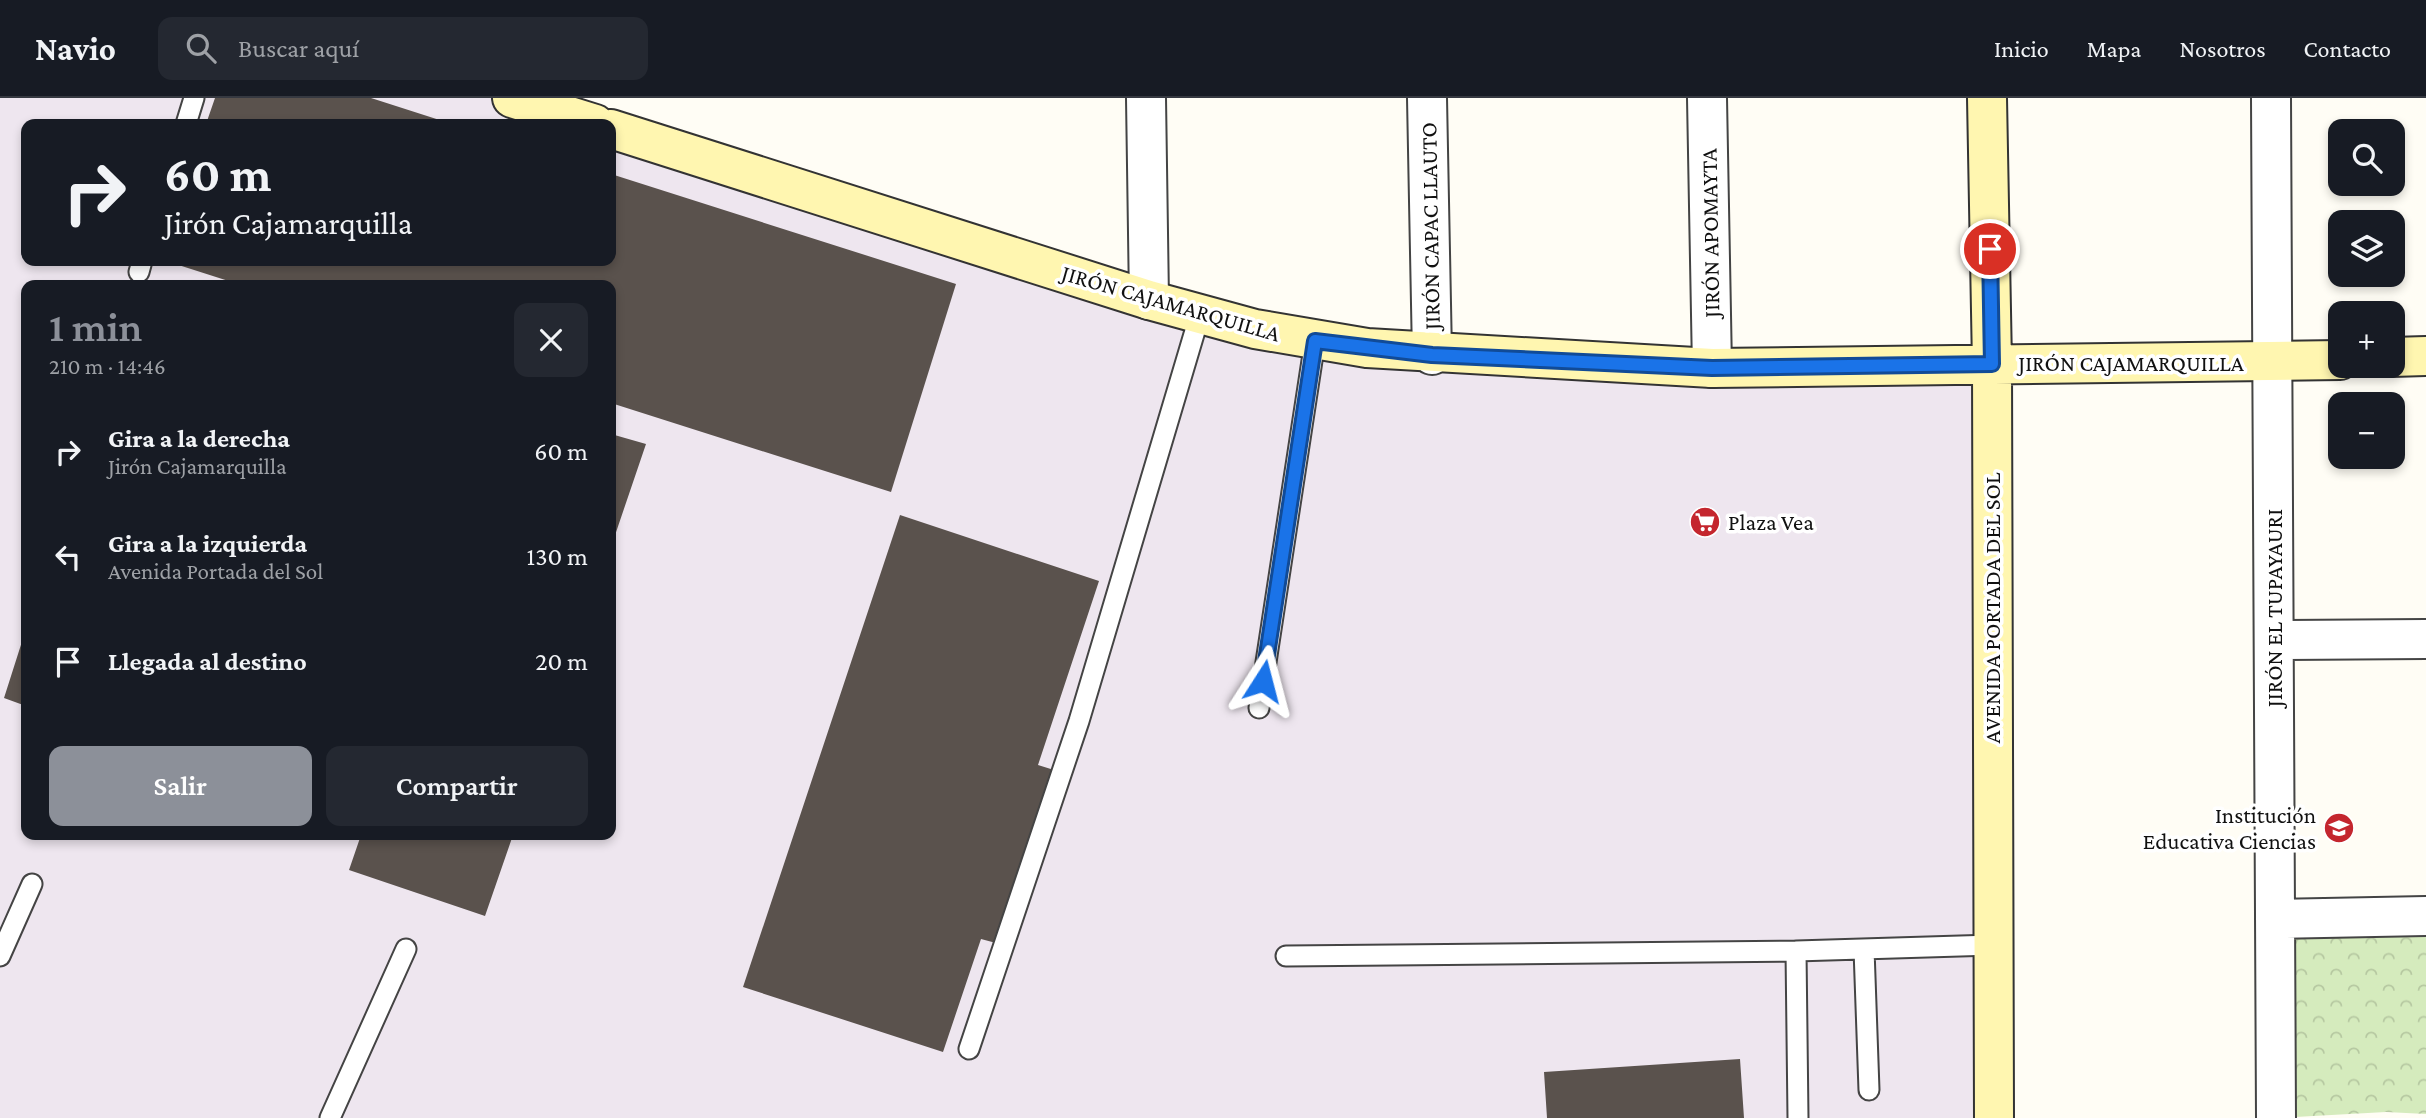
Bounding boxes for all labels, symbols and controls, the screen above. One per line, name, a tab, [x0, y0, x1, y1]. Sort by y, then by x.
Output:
search box	[158, 17, 648, 80]
icon: search	[182, 29, 220, 67]
text: Navio	[35, 30, 116, 67]
text: Buscar aquí	[238, 34, 359, 63]
text: Inicio	[1994, 35, 2049, 62]
text: Mapa	[2087, 35, 2141, 62]
text: Nosotros	[2179, 35, 2266, 62]
text: Contacto	[2304, 35, 2391, 62]
map controls	[2328, 119, 2405, 469]
button: search	[2328, 119, 2405, 196]
street label: JIRÓN CAPAC LLAUTO	[1415, 122, 1445, 332]
icon: right	[49, 147, 140, 238]
text: 60 m	[164, 147, 271, 202]
street label: JIRÓN APOMAYTA	[1696, 147, 1725, 320]
text: Jirón Cajamarquilla	[164, 205, 412, 241]
button: layers	[2328, 210, 2405, 287]
pin	[1960, 219, 2020, 279]
icon: arrive	[1971, 230, 2009, 268]
street label: JIRÓN CAJAMARQUILLA	[1057, 259, 1284, 347]
button: +	[2328, 301, 2405, 378]
text: 1 min	[49, 303, 142, 350]
button: close	[514, 303, 588, 377]
street label: JIRÓN CAJAMARQUILLA	[2016, 350, 2245, 376]
text: 210 m · 14:46	[49, 353, 166, 379]
button: −	[2328, 392, 2405, 469]
text: Gira a la derecha	[108, 424, 290, 453]
icon: right	[49, 433, 87, 471]
text: 60 m	[534, 437, 588, 466]
text: Jirón Cajamarquilla	[108, 453, 287, 479]
street label: AVENIDA PORTADA DEL SOL	[1979, 472, 2005, 743]
supermarket icon: Plaza Vea	[1688, 505, 1722, 539]
place label: Plaza Vea	[1728, 509, 1814, 535]
street label: JIRÓN EL TUPAYAURI	[2261, 509, 2287, 709]
text: Gira a la izquierda	[108, 529, 307, 558]
icon: left	[49, 538, 87, 576]
text: 130 m	[527, 542, 588, 571]
text: Avenida Portada del Sol	[108, 558, 323, 584]
icon: arrive	[49, 643, 87, 681]
position arrow	[1226, 644, 1300, 718]
text: Llegada al destino	[108, 647, 307, 676]
text: 20 m	[535, 647, 588, 676]
button: Salir	[49, 746, 312, 826]
button: Compartir	[326, 746, 588, 826]
place label: Institución Educativa Ciencias	[2143, 802, 2316, 854]
school or university icon: Institución Educativa Ciencias	[2322, 811, 2356, 845]

